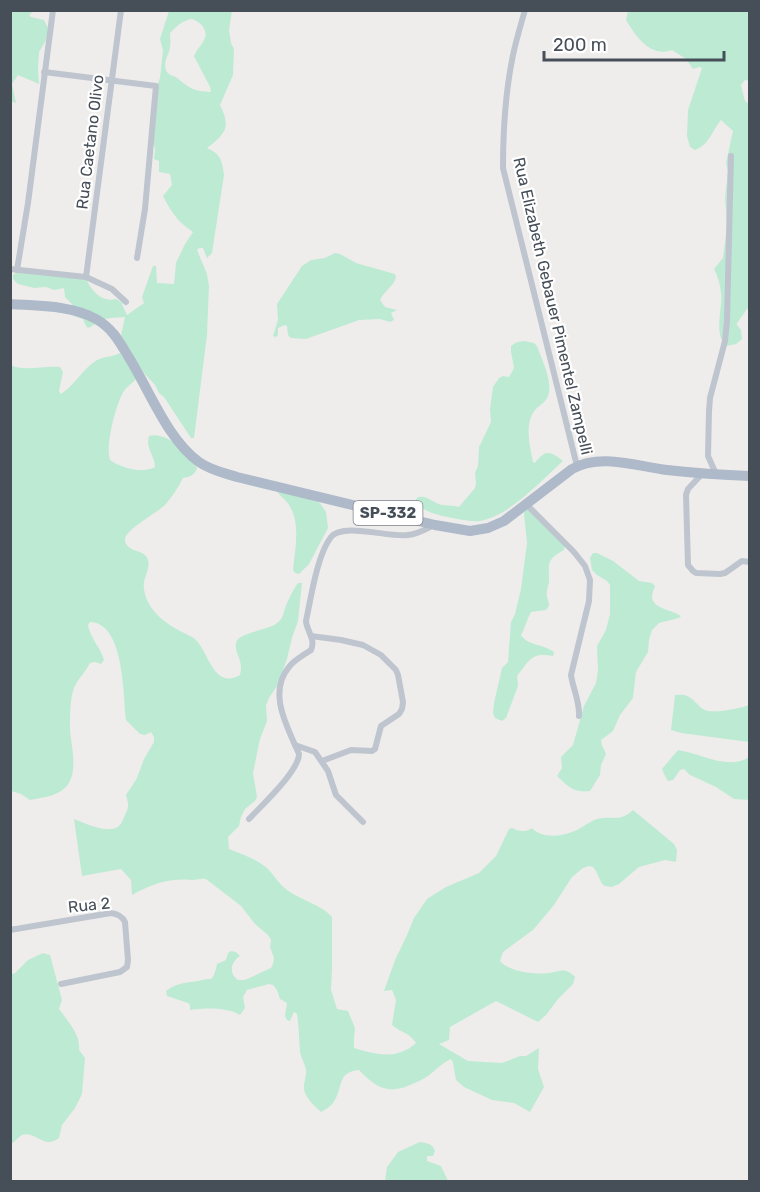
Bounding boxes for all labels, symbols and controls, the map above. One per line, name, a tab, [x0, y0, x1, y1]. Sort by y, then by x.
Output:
scale bar	[544, 24, 724, 62]
text: 200 m	[553, 34, 607, 56]
street label: Rua Caetano Olivo	[72, 74, 108, 210]
street label: Rua Elizabeth Gebauer Pimentel Zampelli	[509, 155, 597, 457]
road number: SP-332	[354, 501, 422, 525]
street label: Rua 2	[67, 893, 111, 917]

